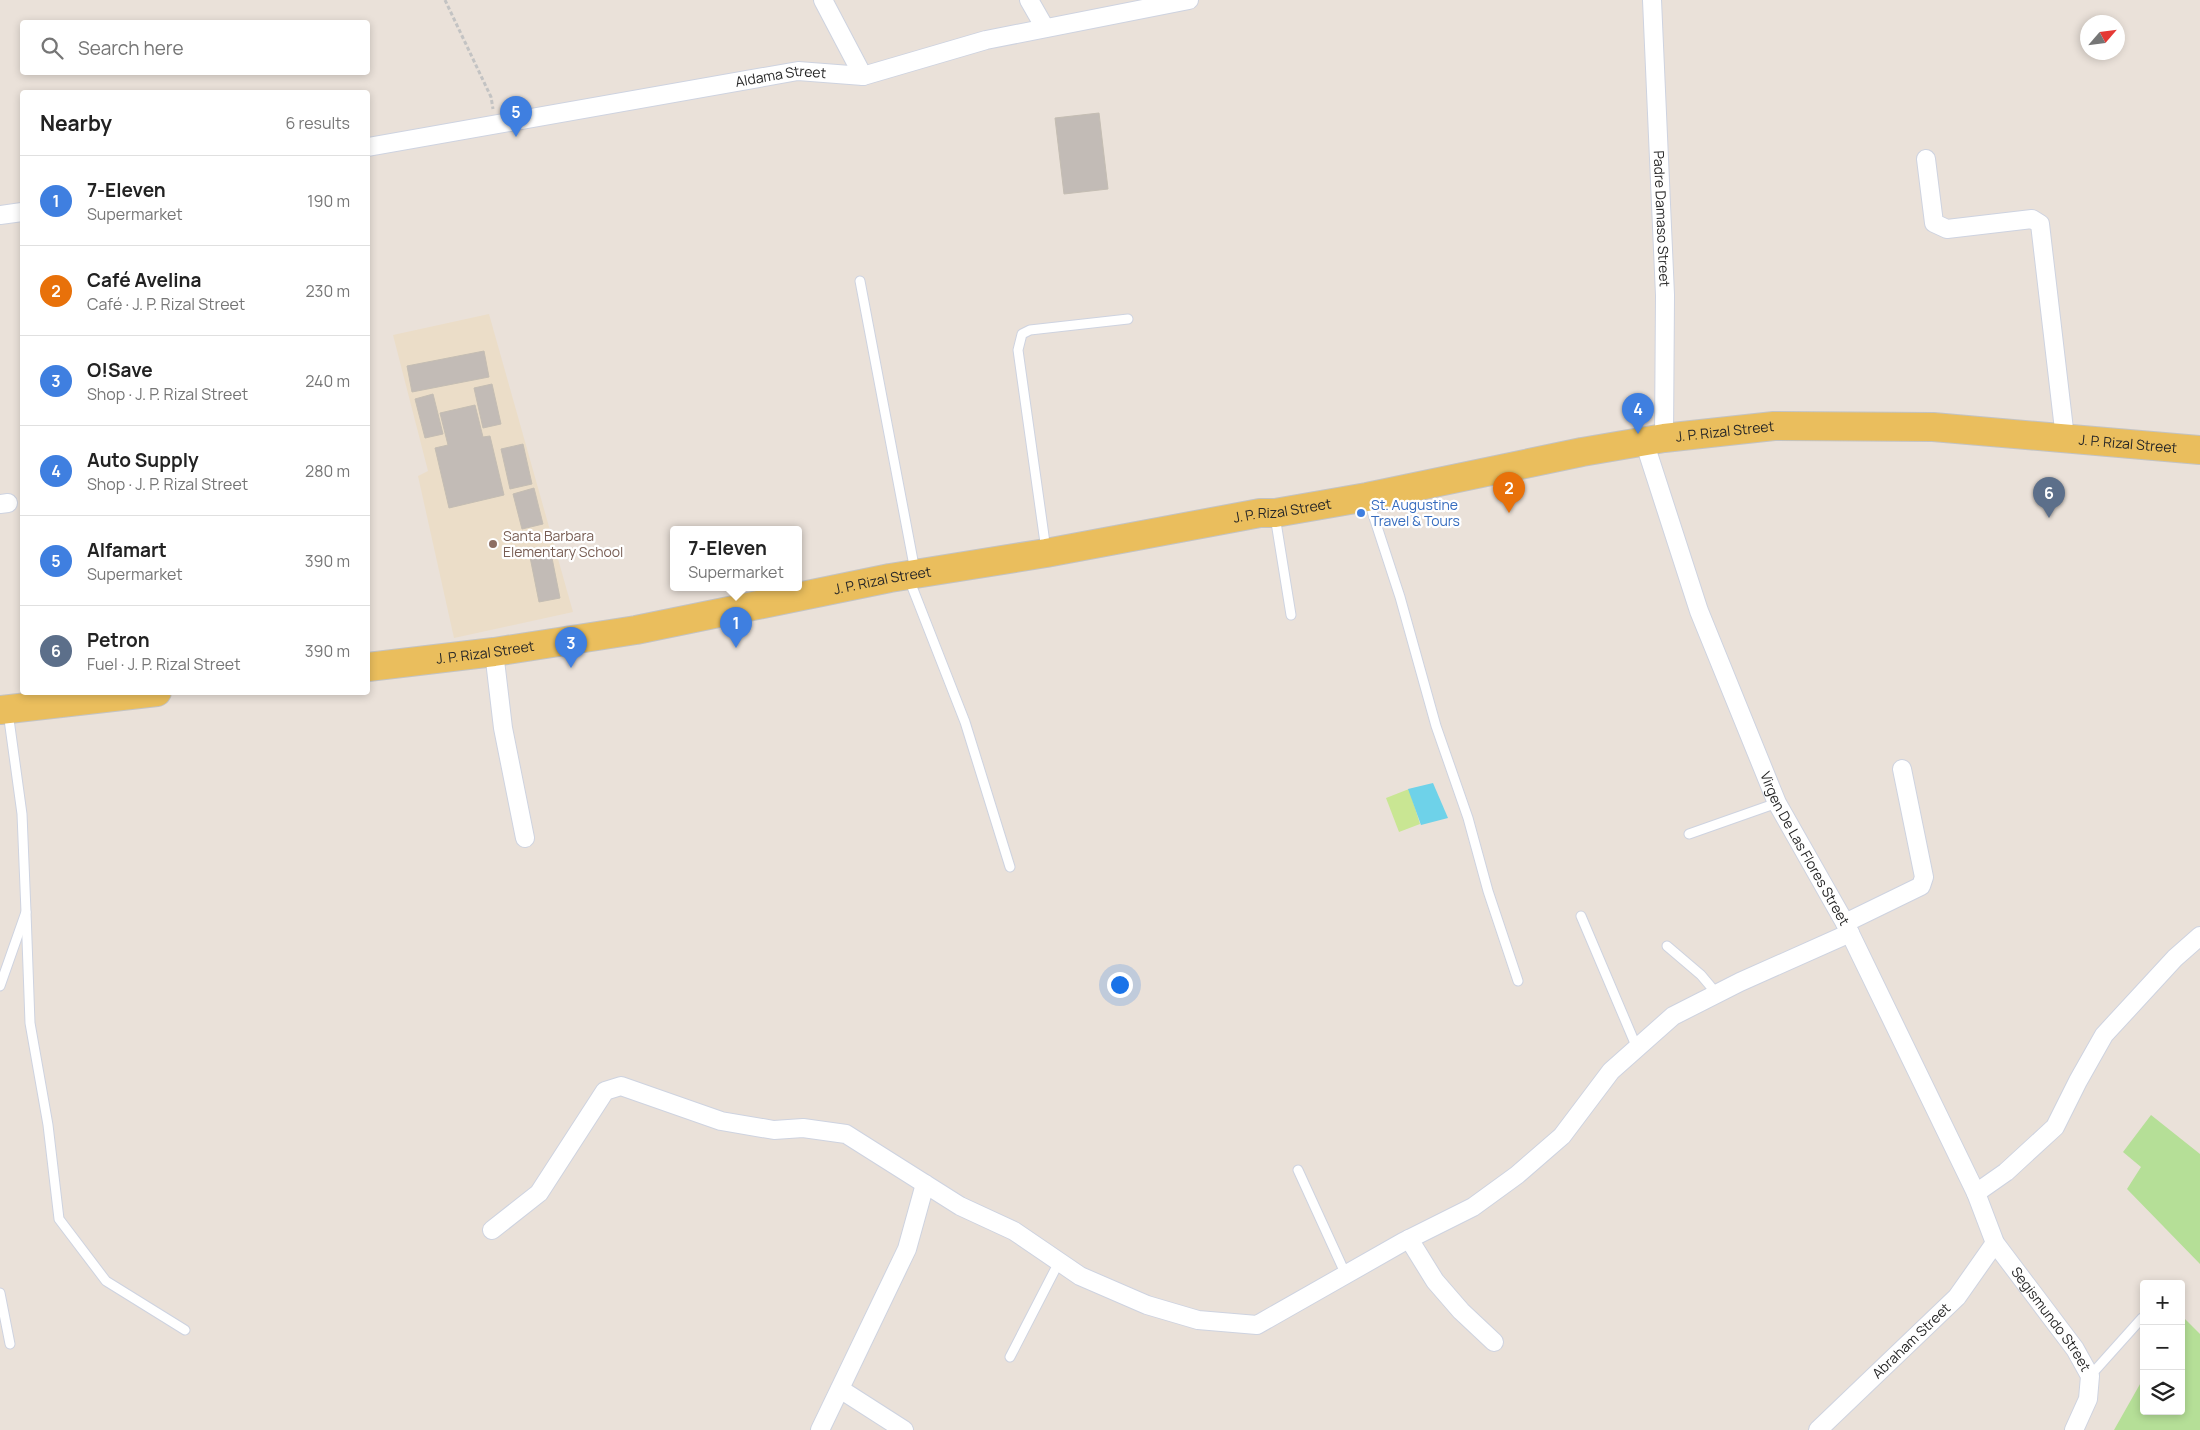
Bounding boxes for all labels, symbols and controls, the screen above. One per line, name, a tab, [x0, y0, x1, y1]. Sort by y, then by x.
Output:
north arrow	[2080, 15, 2125, 60]
search box	[20, 20, 370, 75]
icon: search	[38, 34, 66, 62]
text: Search here	[78, 35, 184, 61]
street label: Aldama Street	[734, 61, 827, 91]
pin: 5	[500, 96, 532, 137]
text: Nearby	[40, 109, 112, 137]
text: 6 results	[285, 112, 350, 134]
street label: Padre Damaso Street	[1650, 150, 1675, 288]
text: 7-Eleven	[87, 177, 166, 203]
text: 1	[52, 190, 60, 212]
text: 190 m	[307, 190, 350, 212]
text: Supermarket	[87, 203, 183, 225]
text: Café Avelina	[87, 267, 201, 293]
text: 2	[51, 280, 61, 302]
text: 230 m	[306, 280, 350, 302]
text: Café · J. P. Rizal Street	[87, 293, 245, 315]
text: O!Save	[87, 357, 153, 383]
text: 3	[51, 370, 61, 392]
text: 240 m	[305, 370, 350, 392]
text: Shop · J. P. Rizal Street	[87, 383, 248, 405]
pin: 4	[1622, 393, 1654, 434]
street label: J. P. Rizal Street	[1675, 416, 1775, 446]
street label: J. P. Rizal Street	[2078, 430, 2178, 457]
text: Auto Supply	[87, 447, 199, 473]
text: 4	[51, 460, 61, 482]
text: 280 m	[305, 460, 350, 482]
pin: 2	[1493, 472, 1525, 513]
text: Shop · J. P. Rizal Street	[87, 473, 248, 495]
pin: 6	[2033, 477, 2065, 518]
street label: J. P. Rizal Street	[1232, 493, 1333, 527]
place label: St. Augustine Travel & Tours	[1371, 495, 1460, 530]
marker: St. Augustine Travel & Tours	[1355, 507, 1367, 519]
place label: Santa Barbara Elementary School	[503, 526, 623, 561]
popup	[670, 526, 802, 591]
text: 7-Eleven	[688, 535, 767, 561]
text: Alfamart	[87, 537, 167, 563]
marker: Santa Barbara Elementary School	[487, 538, 499, 550]
text: 5	[51, 550, 61, 572]
text: 390 m	[305, 550, 350, 572]
text: Supermarket	[688, 561, 784, 583]
street label: J. P. Rizal Street	[832, 561, 933, 598]
text: Supermarket	[87, 563, 183, 585]
pin: 1	[720, 607, 752, 648]
text: Petron	[87, 627, 150, 653]
pin: 3	[555, 627, 587, 668]
street label: J. P. Rizal Street	[435, 636, 536, 668]
text: 6	[51, 640, 61, 662]
text: 390 m	[305, 640, 350, 662]
text: Fuel · J. P. Rizal Street	[87, 653, 241, 675]
street label: Virgen De Las Flores Street	[1756, 769, 1855, 929]
your location	[1107, 972, 1133, 998]
street label: Segismundo Street	[2007, 1263, 2096, 1375]
map controls	[2140, 1280, 2185, 1415]
button: +	[2140, 1280, 2185, 1325]
street label: Abraham Street	[1868, 1298, 1954, 1382]
button: −	[2140, 1325, 2185, 1370]
button: layers	[2140, 1370, 2185, 1415]

